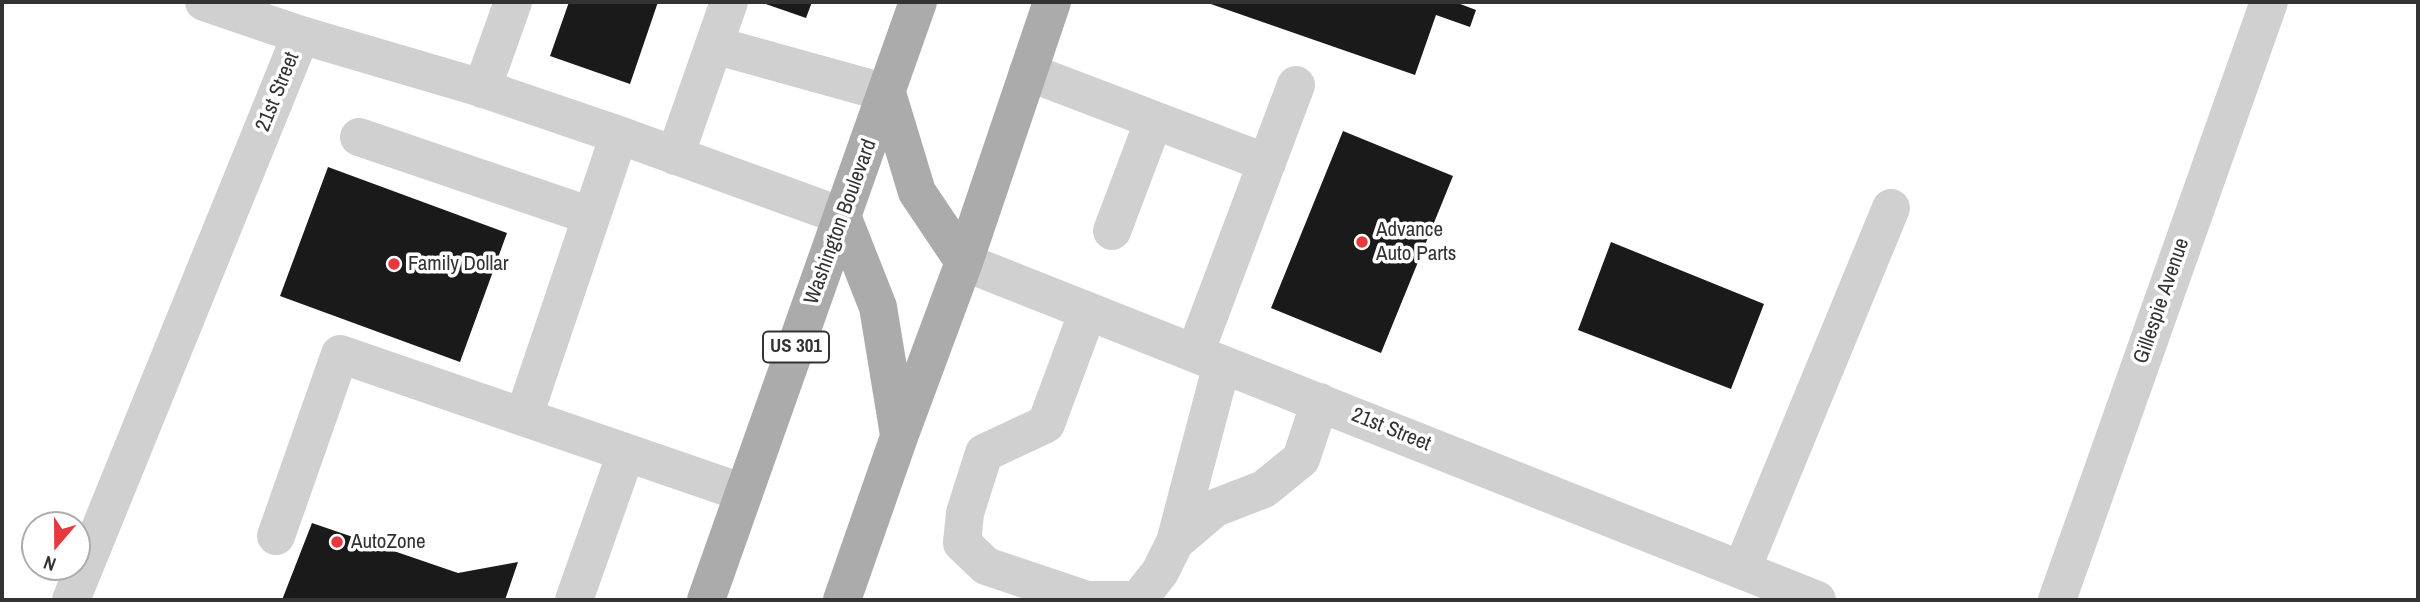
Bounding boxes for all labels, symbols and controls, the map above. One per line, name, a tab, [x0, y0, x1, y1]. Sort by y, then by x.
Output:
street label: 21st Street	[251, 49, 305, 135]
street label: Washington Boulevard	[799, 136, 883, 308]
place label: Advance Auto Parts	[1376, 217, 1456, 267]
marker: Advance Auto Parts	[1354, 234, 1370, 250]
street label: Gillespie Avenue	[2129, 235, 2195, 367]
place label: Family Dollar	[408, 251, 509, 277]
marker: Family Dollar	[386, 256, 402, 272]
road number: US 301	[763, 332, 829, 362]
street label: 21st Street	[1348, 403, 1434, 457]
north arrow	[21, 511, 91, 581]
place label: AutoZone	[351, 529, 426, 555]
marker: AutoZone	[329, 534, 345, 550]
text: N	[40, 550, 59, 578]

